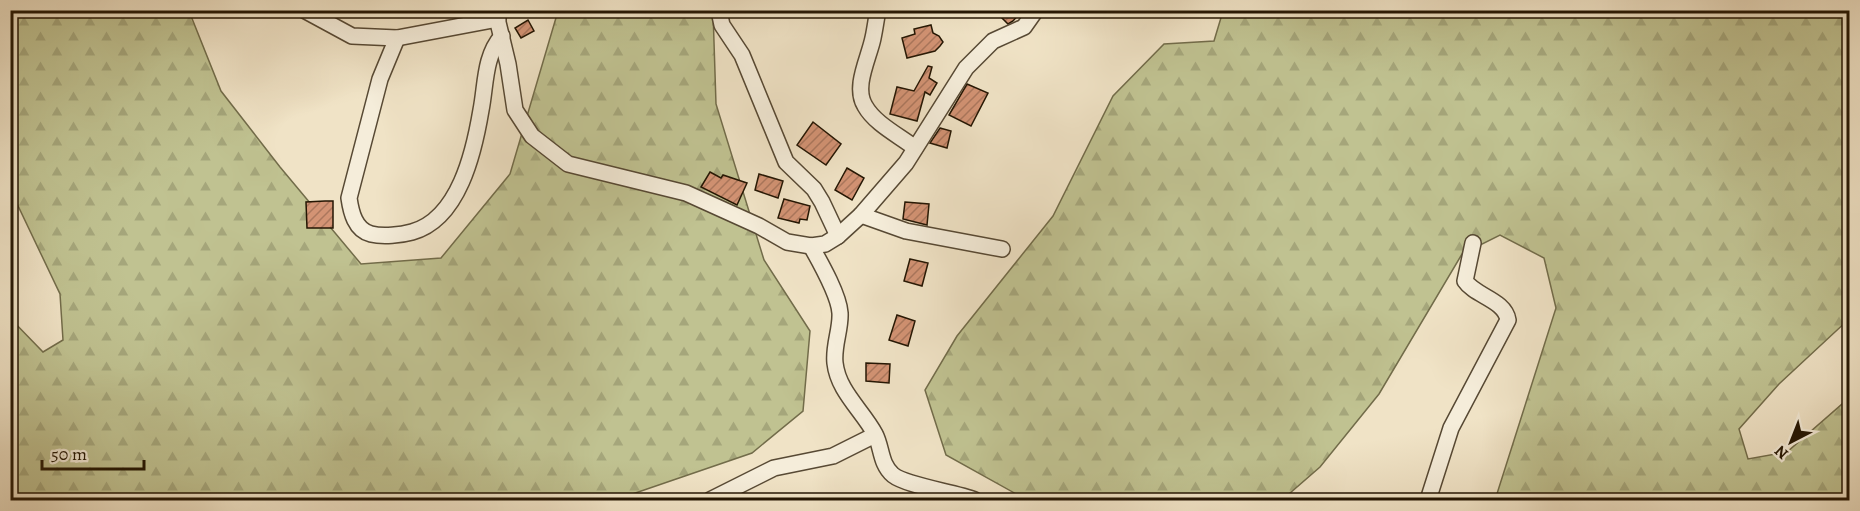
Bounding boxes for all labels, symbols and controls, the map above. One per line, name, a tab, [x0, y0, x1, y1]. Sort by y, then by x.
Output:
north arrow	[1761, 412, 1821, 472]
scale bar	[42, 433, 144, 471]
text: N	[1770, 440, 1793, 464]
text: 50 m	[51, 442, 87, 466]

